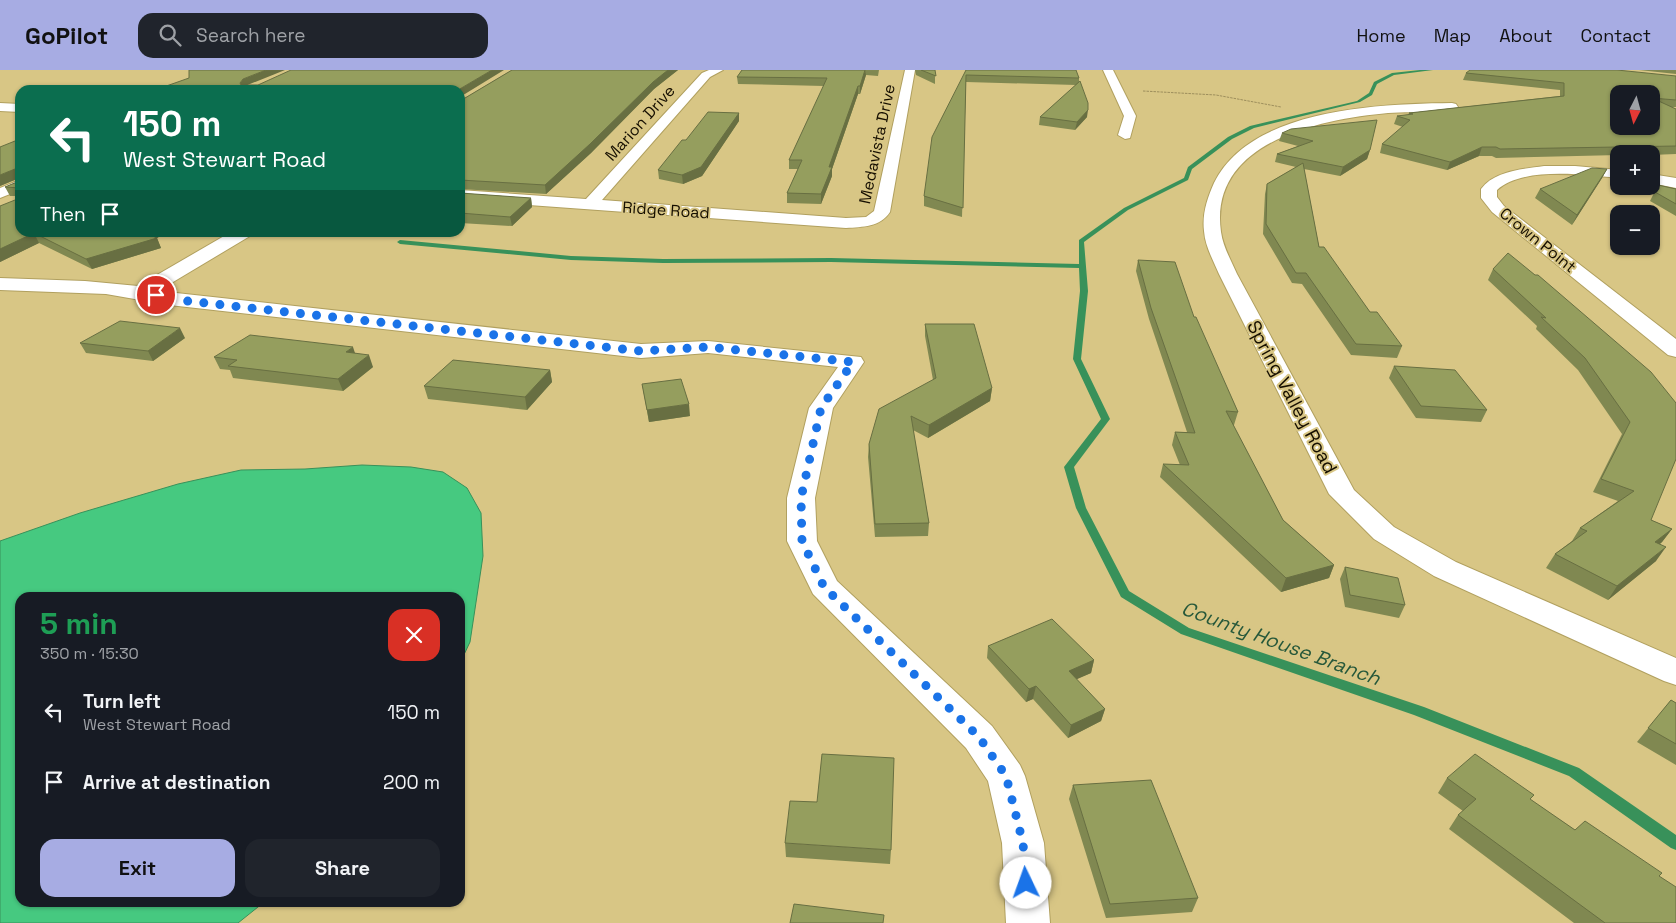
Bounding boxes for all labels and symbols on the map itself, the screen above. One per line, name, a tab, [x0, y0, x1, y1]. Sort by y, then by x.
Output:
street label: Marion Drive	[600, 81, 680, 165]
street label: Medavista Drive	[854, 82, 900, 206]
north arrow	[1610, 85, 1660, 135]
street label: Ridge Road	[622, 196, 710, 224]
street label: Crown Point	[1495, 203, 1581, 277]
pin	[135, 274, 177, 316]
street label: Spring Valley Road	[1241, 316, 1343, 478]
water label: County House Branch	[1178, 595, 1385, 691]
position arrow	[999, 856, 1051, 908]

